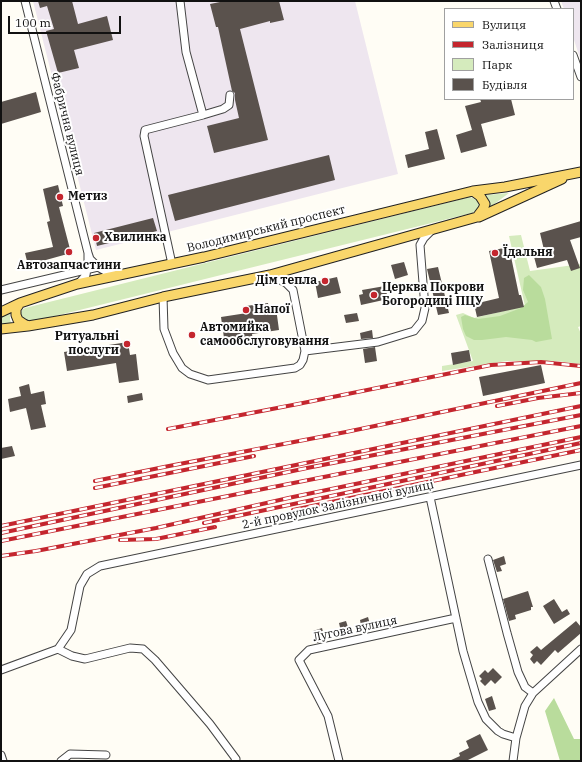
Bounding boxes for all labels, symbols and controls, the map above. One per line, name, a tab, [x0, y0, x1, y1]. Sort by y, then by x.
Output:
scale bar	[10, 8, 123, 34]
legend	[444, 8, 574, 100]
text: 100 m	[15, 15, 51, 30]
text: Вулиця	[482, 17, 526, 32]
text: Залізниця	[482, 37, 544, 52]
text: Парк	[482, 57, 512, 72]
street label: Фабрична вулиця	[47, 71, 87, 177]
text: Будівля	[482, 77, 527, 92]
place label: Метиз	[68, 190, 107, 204]
marker: Метиз	[55, 192, 65, 202]
street label: Володимирський проспект	[185, 202, 347, 256]
place label: Хвилинка	[104, 231, 167, 245]
marker: Хвилинка	[91, 233, 101, 243]
place label: Їдальня	[503, 246, 553, 260]
marker: Автозапчастини	[64, 247, 74, 257]
marker: Їдальня	[490, 248, 500, 258]
place label: Автозапчастини	[17, 259, 121, 273]
place label: Дім тепла	[256, 274, 317, 288]
marker: Дім тепла	[320, 276, 330, 286]
place label: Церква Покрови Богородиці ПЦУ	[382, 281, 484, 309]
marker: Церква Покрови Богородиці ПЦУ	[369, 290, 379, 300]
place label: Напої	[254, 303, 290, 317]
marker: Напої	[241, 305, 251, 315]
place label: Автомийка самообслуговування	[200, 321, 329, 349]
place label: Ритуальні послуги	[55, 330, 119, 358]
marker: Автомийка самообслуговування	[187, 330, 197, 340]
marker: Ритуальні послуги	[122, 339, 132, 349]
street label: 2-й провулок Залізничної вулиці	[241, 478, 435, 532]
street label: Лугова вулиця	[311, 613, 399, 645]

